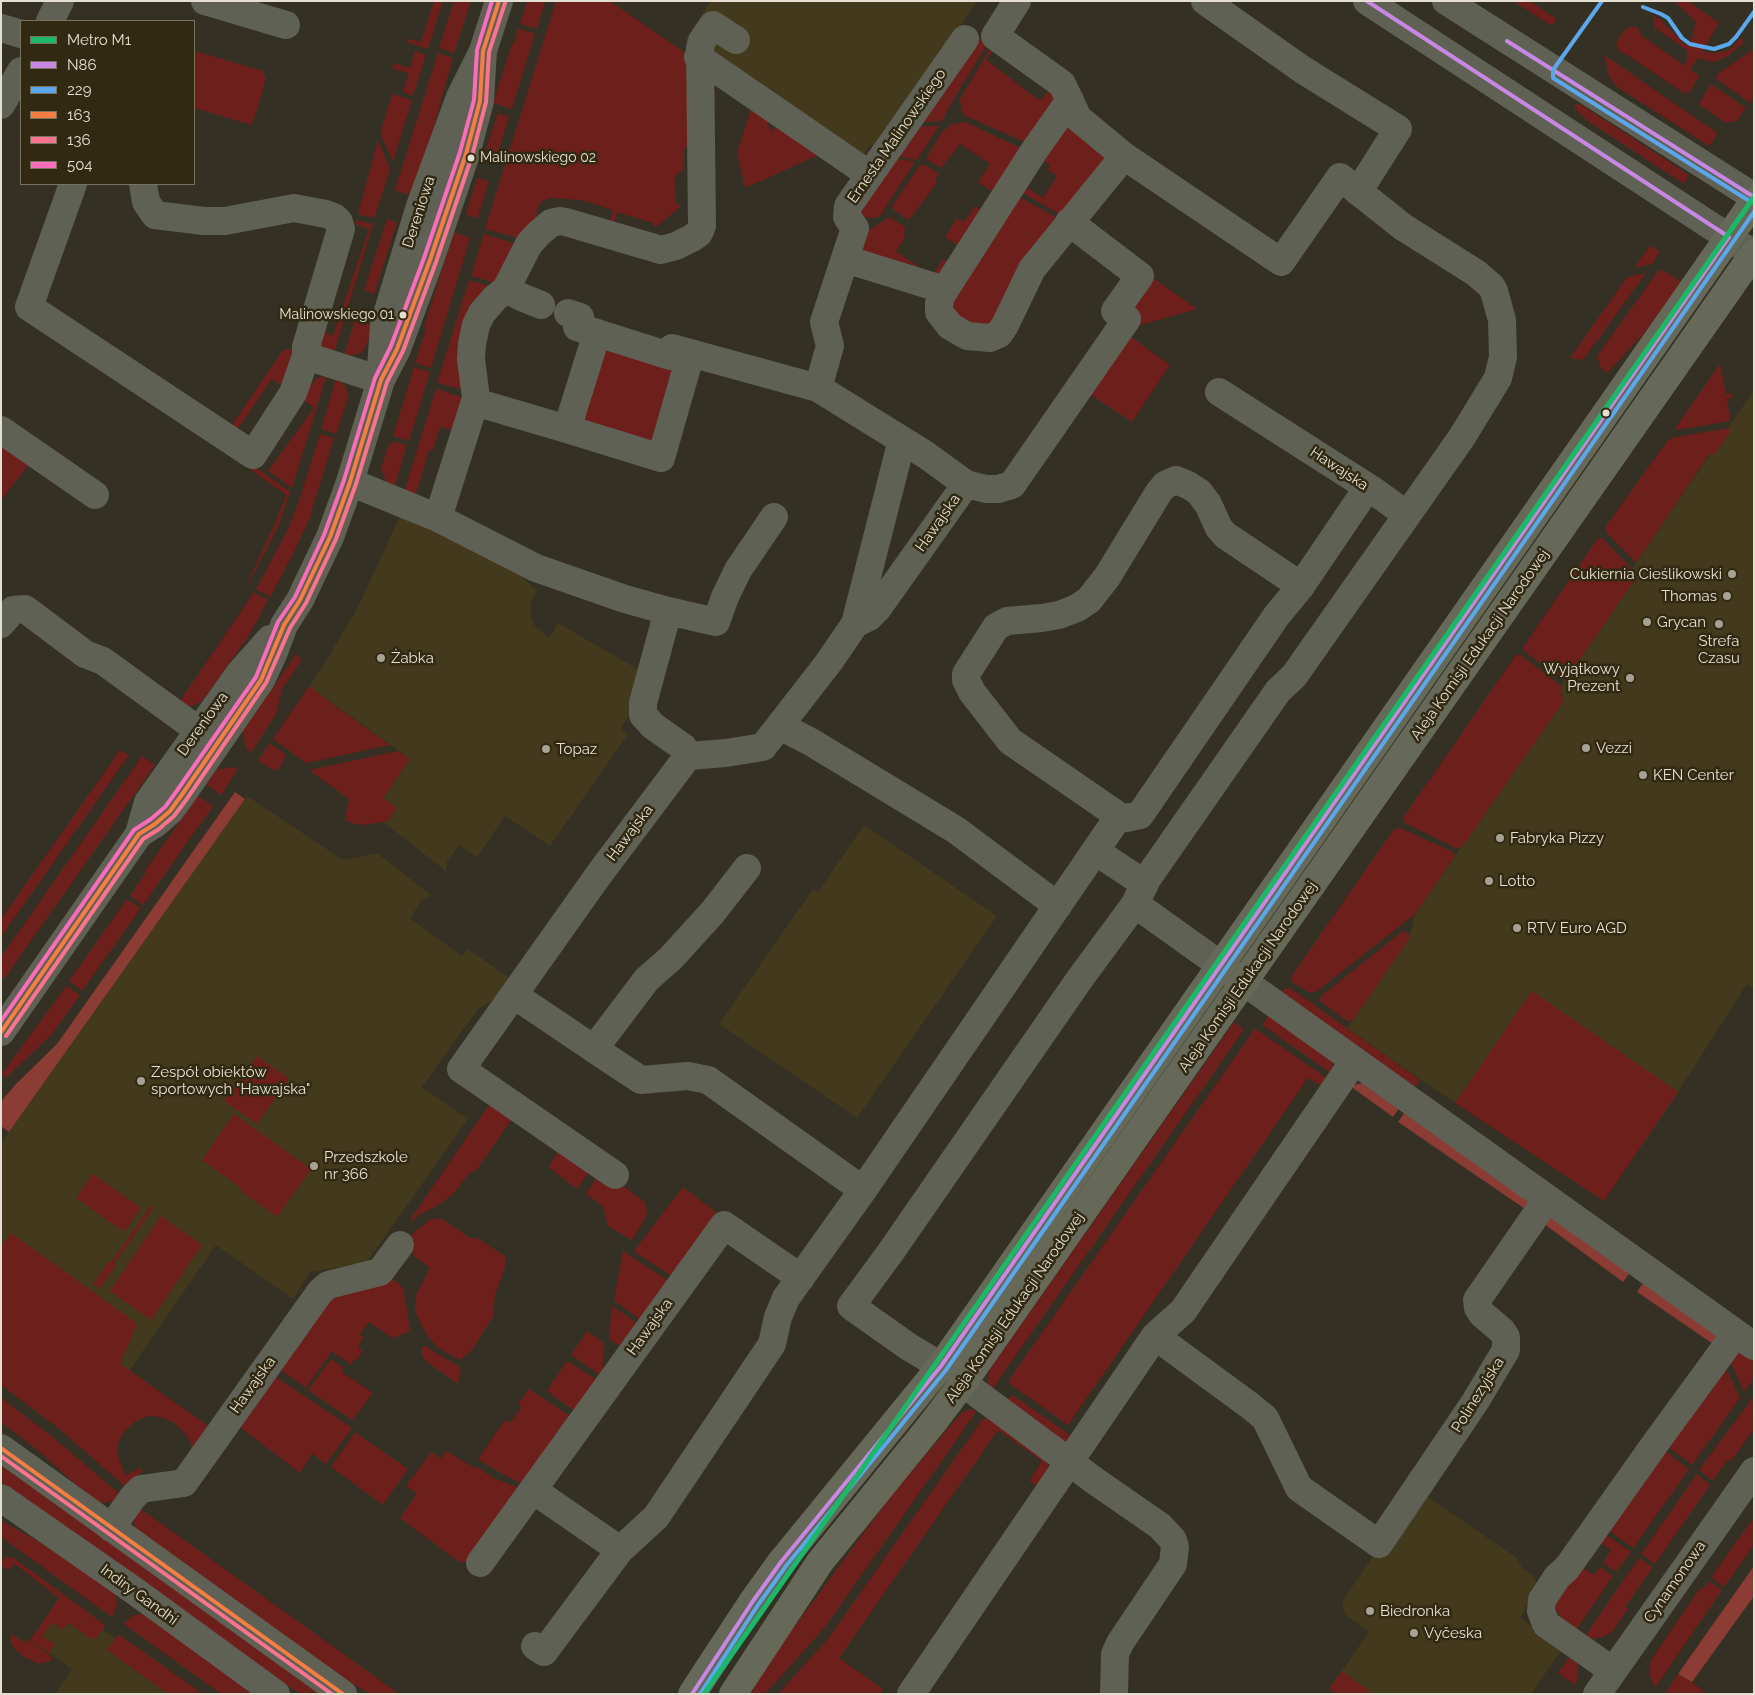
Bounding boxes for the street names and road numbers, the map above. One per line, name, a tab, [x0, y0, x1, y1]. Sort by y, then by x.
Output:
street label: Ernesta Malinowskiego	[844, 65, 950, 207]
street label: Dereniowa	[399, 174, 439, 250]
street label: Hawajska	[1306, 444, 1372, 494]
street label: Hawajska	[912, 491, 964, 555]
street label: Aleja Komisji Edukacji Narodowej	[1407, 546, 1553, 744]
street label: Dereniowa	[174, 689, 232, 759]
street label: Hawajska	[603, 801, 657, 865]
street label: Aleja Komisji Edukacji Narodowej	[1175, 878, 1321, 1076]
street label: Aleja Komisji Edukacji Narodowej	[942, 1209, 1088, 1407]
street label: Hawajska	[623, 1295, 677, 1359]
street label: Hawajska	[226, 1353, 280, 1417]
street label: Polinezyjska	[1448, 1354, 1508, 1436]
street label: Cynamonowa	[1640, 1538, 1710, 1626]
street label: Indiry Gandhi	[97, 1561, 181, 1629]

